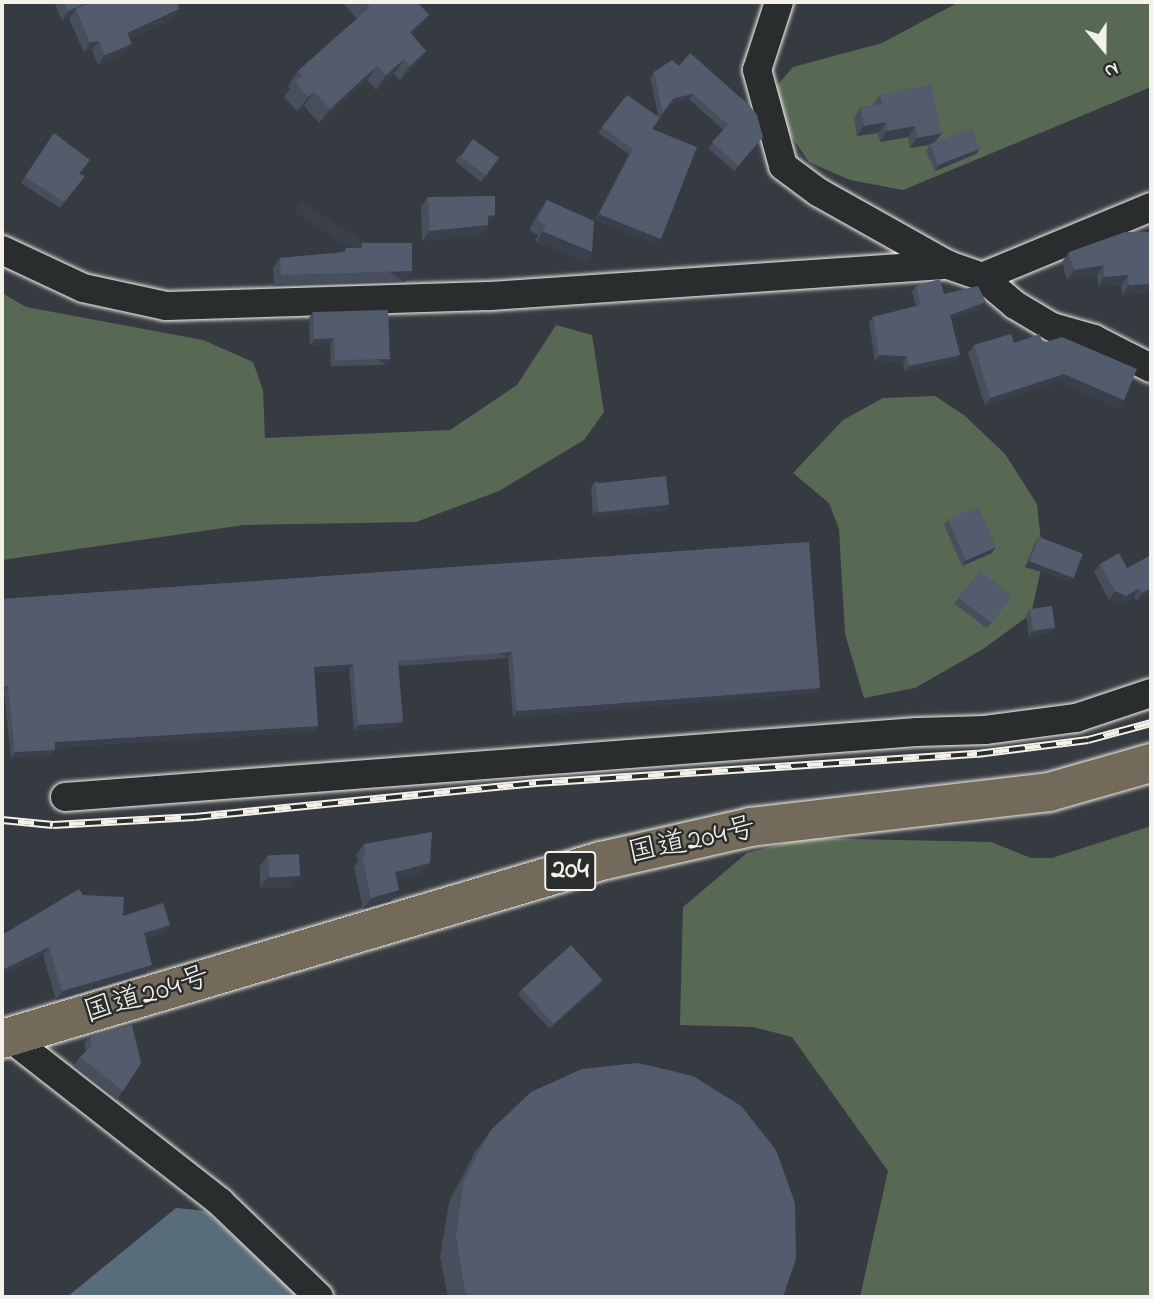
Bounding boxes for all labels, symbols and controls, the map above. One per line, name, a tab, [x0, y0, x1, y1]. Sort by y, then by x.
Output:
north arrow	[1069, 14, 1139, 84]
text: N	[1101, 54, 1122, 84]
street label: 国道204号	[625, 811, 759, 873]
road number: 204	[544, 846, 596, 896]
street label: 国道204号	[79, 960, 215, 1032]

